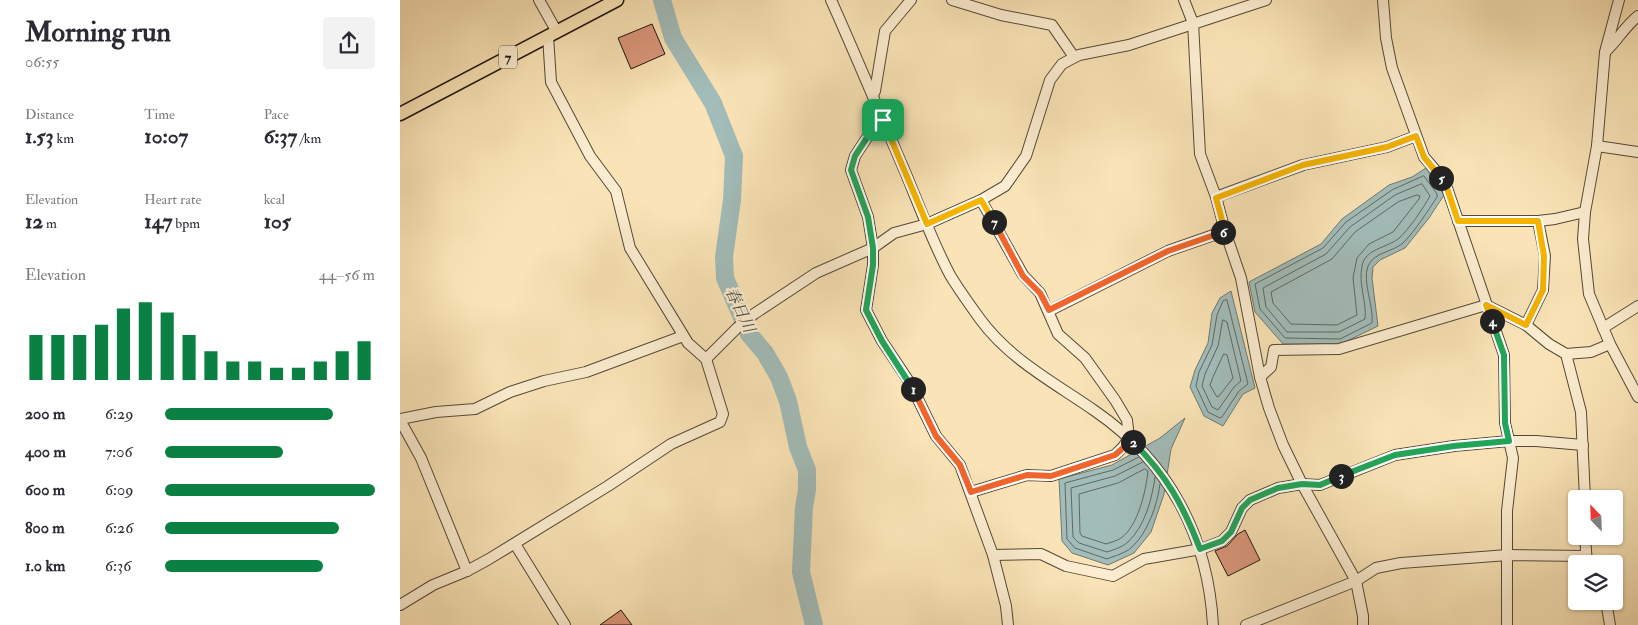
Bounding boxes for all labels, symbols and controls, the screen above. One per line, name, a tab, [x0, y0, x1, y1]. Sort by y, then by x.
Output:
text: Morning run	[25, 15, 171, 50]
button: share	[323, 17, 375, 69]
road number: 7	[499, 46, 517, 68]
text: 06:55	[25, 52, 59, 72]
pin	[862, 99, 904, 141]
text: Distance	[25, 106, 74, 123]
text: Time	[144, 106, 175, 123]
text: Pace	[264, 106, 289, 123]
icon: arrive	[869, 106, 897, 134]
text: 1.53	[25, 123, 54, 150]
text: 10:07	[144, 123, 188, 150]
text: 6:37	[264, 123, 297, 150]
text: km	[54, 130, 74, 147]
text: /km	[297, 130, 321, 147]
pin: 5	[1428, 166, 1454, 190]
text: 5	[1438, 170, 1445, 187]
text: Elevation	[25, 191, 78, 208]
text: Heart rate	[144, 191, 201, 208]
text: kcal	[264, 191, 285, 208]
text: 12	[25, 208, 43, 235]
text: 147	[144, 208, 172, 235]
text: 105	[264, 208, 291, 235]
pin: 7	[982, 210, 1006, 234]
text: 7	[991, 214, 998, 231]
text: m	[43, 215, 57, 232]
text: bpm	[172, 215, 200, 232]
pin: 6	[1210, 220, 1236, 244]
text: 6	[1220, 224, 1227, 241]
text: Elevation	[25, 265, 86, 285]
text: 44–56 m	[319, 265, 375, 285]
water label: 春日川	[721, 284, 760, 338]
pin: 4	[1480, 308, 1504, 334]
text: 4	[1489, 313, 1496, 330]
pin: 1	[900, 376, 926, 402]
text: 1	[911, 381, 916, 398]
text: 200 m	[25, 404, 65, 424]
text: 6:29	[105, 404, 133, 424]
pin: 2	[1120, 430, 1146, 454]
text: 2	[1130, 434, 1137, 451]
text: 400 m	[25, 442, 66, 462]
text: 7:06	[105, 442, 133, 462]
pin: 3	[1328, 464, 1354, 488]
text: 3	[1339, 468, 1344, 485]
text: 600 m	[25, 480, 65, 500]
text: 6:09	[105, 480, 133, 500]
north arrow	[1568, 490, 1622, 545]
map controls	[1568, 490, 1623, 610]
text: 800 m	[25, 518, 65, 538]
text: 6:26	[105, 518, 133, 538]
button: layers	[1568, 555, 1623, 610]
text: 1.0 km	[25, 556, 65, 576]
text: 6:36	[105, 556, 131, 576]

